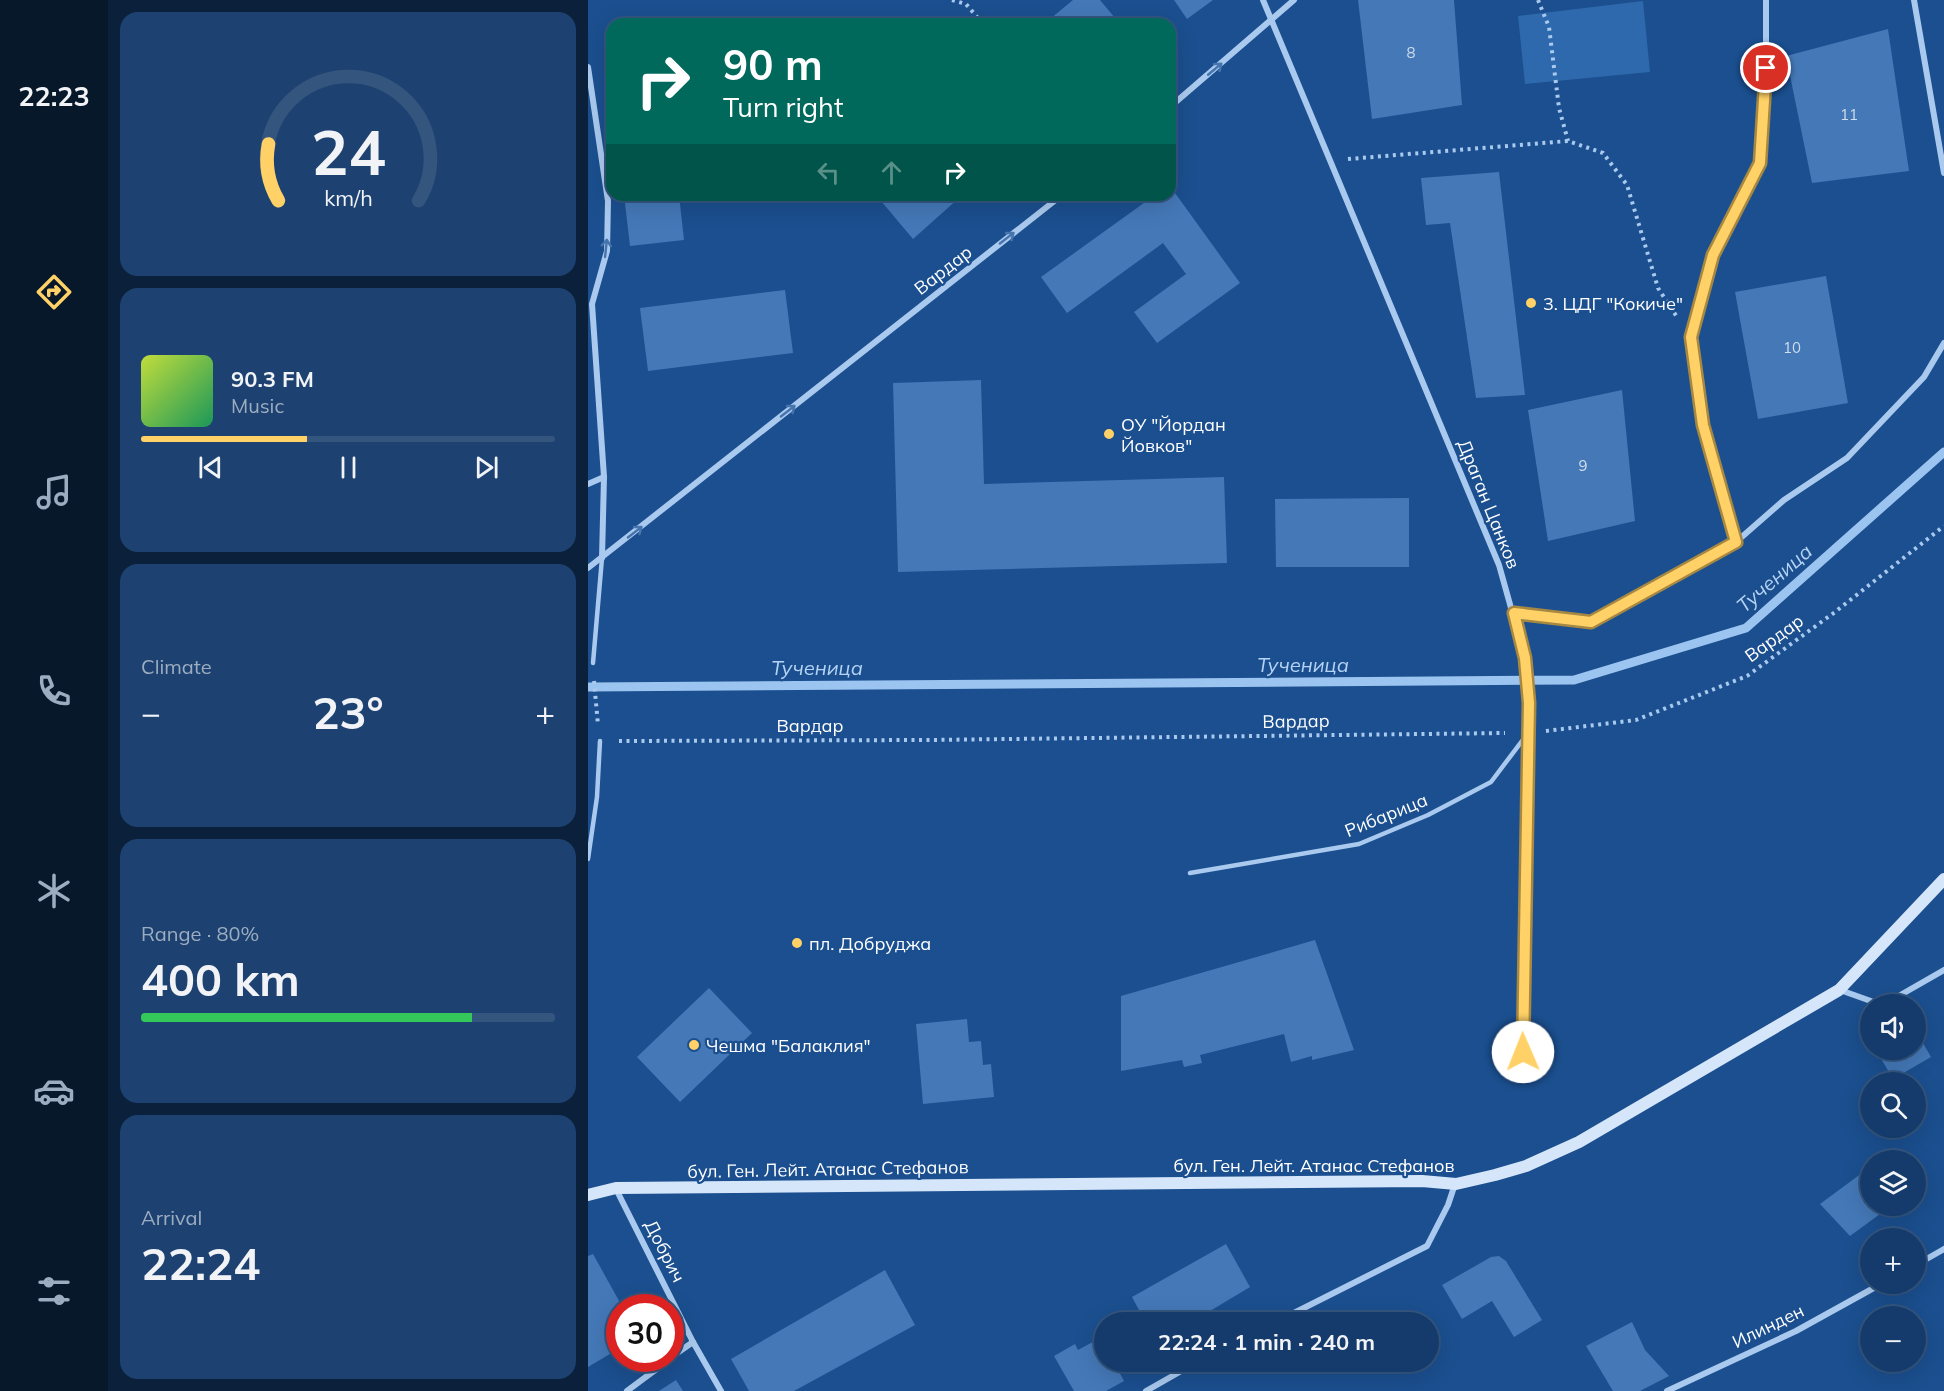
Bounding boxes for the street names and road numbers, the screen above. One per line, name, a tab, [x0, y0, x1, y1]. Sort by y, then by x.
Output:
street label: Вардар	[909, 240, 977, 300]
street label: Драган Цанков	[1453, 436, 1525, 572]
street label: Вардар	[1740, 609, 1808, 667]
street label: Вардар	[1262, 709, 1330, 733]
street label: Вардар	[776, 714, 844, 737]
street label: Рибарица	[1341, 788, 1431, 842]
street label: бул. Ген. Лейт. Атанас Стефанов	[1173, 1154, 1455, 1177]
street label: бул. Ген. Лейт. Атанас Стефанов	[687, 1155, 969, 1183]
street label: Добрич	[639, 1216, 691, 1286]
street label: Илинден	[1728, 1299, 1808, 1353]

